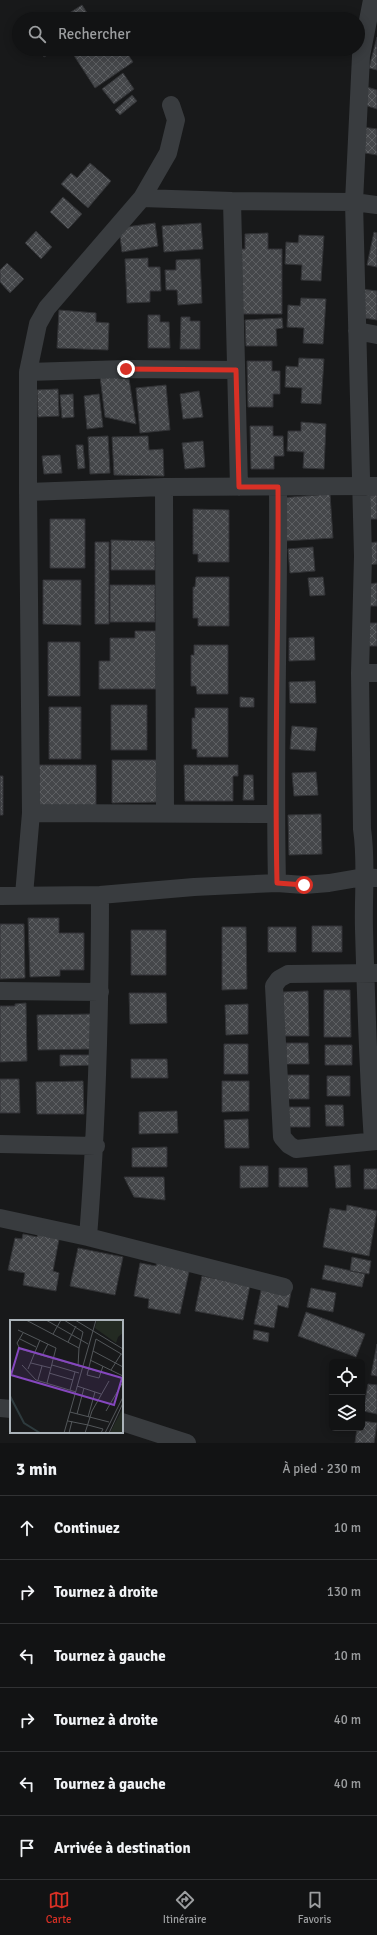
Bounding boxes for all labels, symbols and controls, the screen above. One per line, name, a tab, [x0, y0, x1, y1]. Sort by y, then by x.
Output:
search box	[12, 12, 365, 56]
icon: search	[26, 23, 48, 45]
text: Rechercher	[58, 25, 131, 43]
route end	[117, 360, 135, 378]
route start	[295, 876, 313, 894]
inset map	[10, 1320, 123, 1433]
map controls	[329, 1359, 365, 1431]
button: locate	[329, 1359, 365, 1395]
button: layers	[329, 1395, 365, 1431]
text: 3 min	[16, 1459, 57, 1480]
text: À pied · 230 m	[282, 1461, 361, 1477]
icon: ahead	[16, 1517, 38, 1539]
text: Continuez	[54, 1519, 120, 1537]
text: 10 m	[334, 1520, 361, 1536]
icon: right	[16, 1581, 38, 1603]
text: Tournez à droite	[54, 1583, 158, 1601]
text: 130 m	[327, 1584, 361, 1600]
icon: left	[16, 1645, 38, 1667]
text: Tournez à gauche	[54, 1647, 166, 1665]
text: 10 m	[334, 1648, 361, 1664]
icon: right	[16, 1709, 38, 1731]
text: Tournez à droite	[54, 1711, 158, 1729]
text: 40 m	[334, 1712, 361, 1728]
icon: left	[16, 1773, 38, 1795]
text: Tournez à gauche	[54, 1775, 166, 1793]
text: 40 m	[334, 1776, 361, 1792]
icon: arrive	[16, 1837, 38, 1859]
text: Arrivée à destination	[54, 1839, 191, 1857]
tab: Carte	[46, 1889, 71, 1926]
tab: Itinéraire	[163, 1889, 206, 1926]
tab: Favoris	[298, 1889, 331, 1926]

